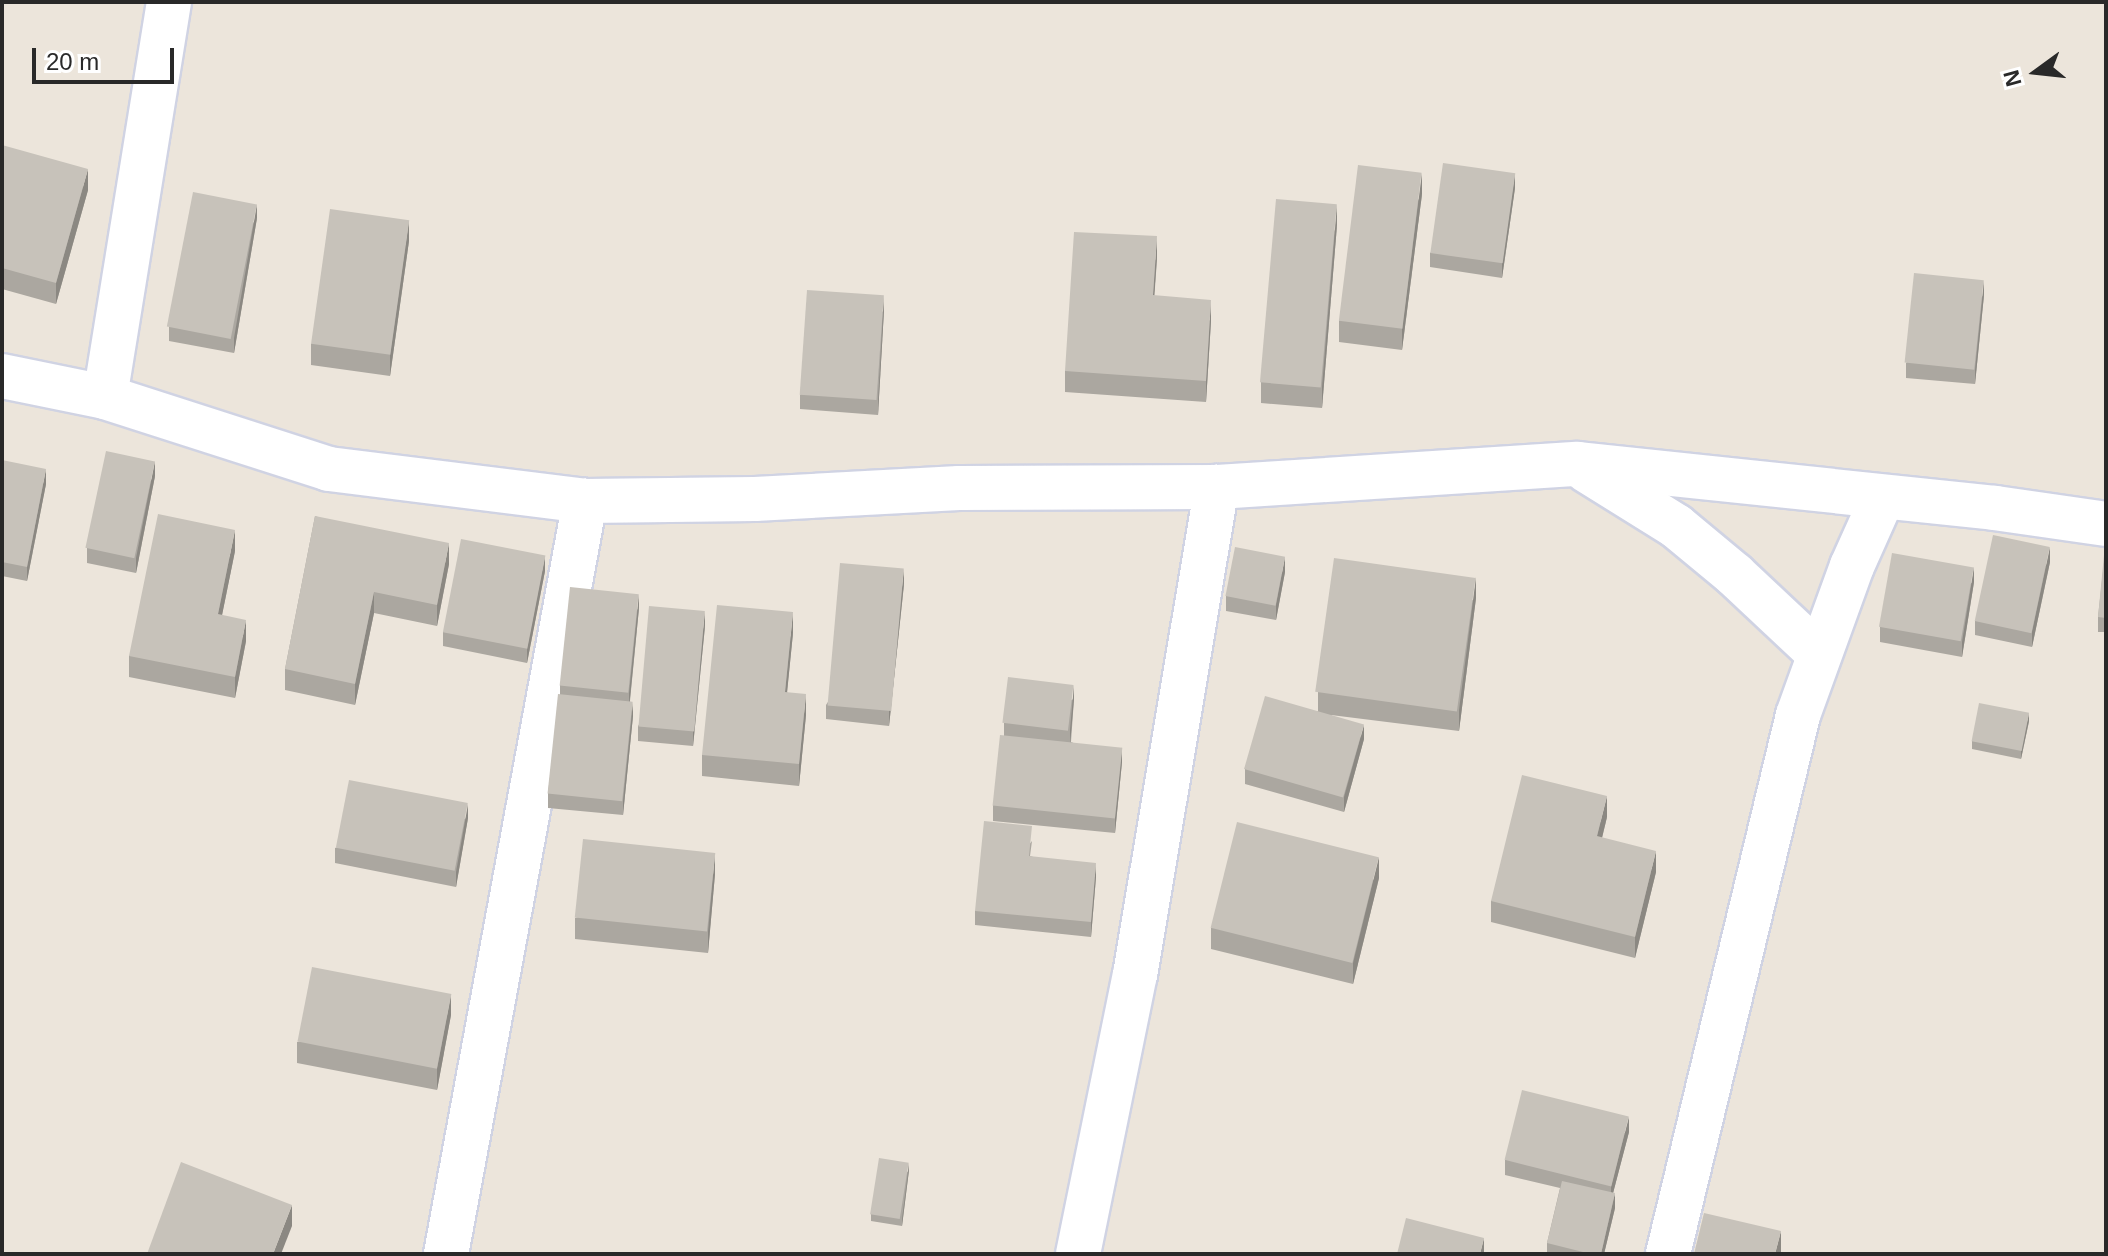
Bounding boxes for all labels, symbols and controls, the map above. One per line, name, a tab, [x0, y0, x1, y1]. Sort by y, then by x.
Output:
scale bar	[36, 32, 178, 82]
north arrow	[1996, 32, 2076, 112]
text: 20 m	[46, 48, 99, 75]
text: N	[1998, 67, 2026, 89]

